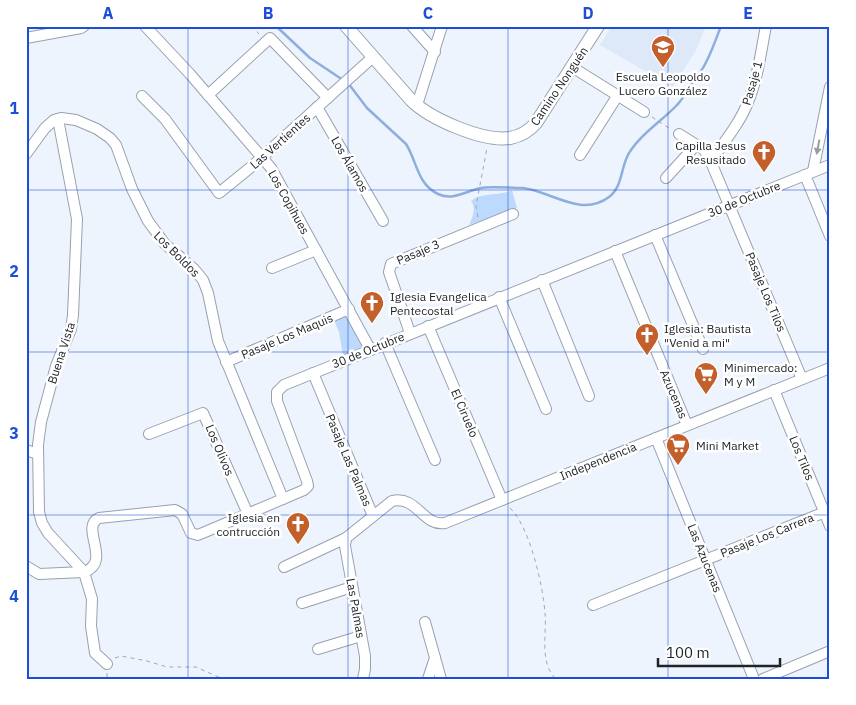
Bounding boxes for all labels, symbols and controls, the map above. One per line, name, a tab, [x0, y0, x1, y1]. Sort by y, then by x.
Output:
text: A	[103, 3, 114, 23]
text: B	[263, 3, 274, 23]
text: C	[423, 3, 433, 23]
text: D	[582, 3, 594, 23]
text: E	[743, 3, 753, 23]
school or university icon: Escuela Leopoldo Lucero González	[650, 34, 676, 68]
street label: Camino Nonguén	[527, 44, 591, 128]
street label: Pasaje 1	[739, 59, 765, 107]
place label: Escuela Leopoldo Lucero González	[616, 69, 711, 98]
text: 1	[9, 98, 19, 118]
street label: Las Vertientes	[247, 110, 313, 172]
street label: Los Álamos	[328, 134, 372, 195]
place label: Capilla Jesus Resusitado	[675, 138, 746, 167]
church icon: Capilla Jesus Resusitado	[751, 139, 777, 173]
one-way arrow	[814, 139, 822, 154]
street label: Los Copihues	[265, 167, 313, 237]
street label: 30 de Octubre	[705, 177, 783, 220]
street label: Los Boldos	[151, 228, 203, 280]
street label: Pasaje 3	[394, 236, 442, 268]
street label: Pasaje Los Tilos	[742, 250, 790, 334]
text: 2	[9, 261, 19, 281]
place label: Iglesia Evangelica Pentecostal	[390, 289, 487, 318]
church icon: Iglesia Evangelica Pentecostal	[359, 290, 385, 324]
street label: Pasaje Los Maquis	[239, 310, 335, 362]
street label: Buena Vista	[44, 320, 78, 386]
place label: Iglesia: Bautista "Venid a mi"	[664, 321, 752, 350]
church icon: Iglesia: Bautista "Venid a mi"	[634, 322, 660, 356]
street label: 30 de Octubre	[329, 328, 407, 371]
place label: Minimercado: M y M	[724, 360, 798, 389]
supermarket icon: Minimercado: M y M	[693, 361, 719, 395]
street label: Azucenas	[657, 367, 691, 421]
street label: El Ciruelo	[448, 386, 482, 440]
street label: Pasaje Las Palmas	[323, 412, 375, 509]
street label: Los Olivos	[202, 422, 238, 478]
text: 3	[9, 423, 19, 443]
supermarket icon: Mini Market	[665, 432, 691, 466]
street label: Los Tilos	[786, 433, 818, 483]
place label: Mini Market	[696, 438, 759, 453]
street label: Independencia	[557, 439, 639, 483]
street label: Pasaje Los Carrera	[718, 509, 816, 561]
place label: Iglesia en contrucción	[217, 510, 280, 539]
church icon: Iglesia en contrucción	[285, 511, 311, 545]
street label: Las Azucenas	[684, 521, 726, 595]
street label: Las Palmas	[343, 577, 369, 639]
text: 4	[9, 586, 19, 606]
scale bar	[658, 635, 781, 667]
text: 100 m	[666, 643, 710, 662]

